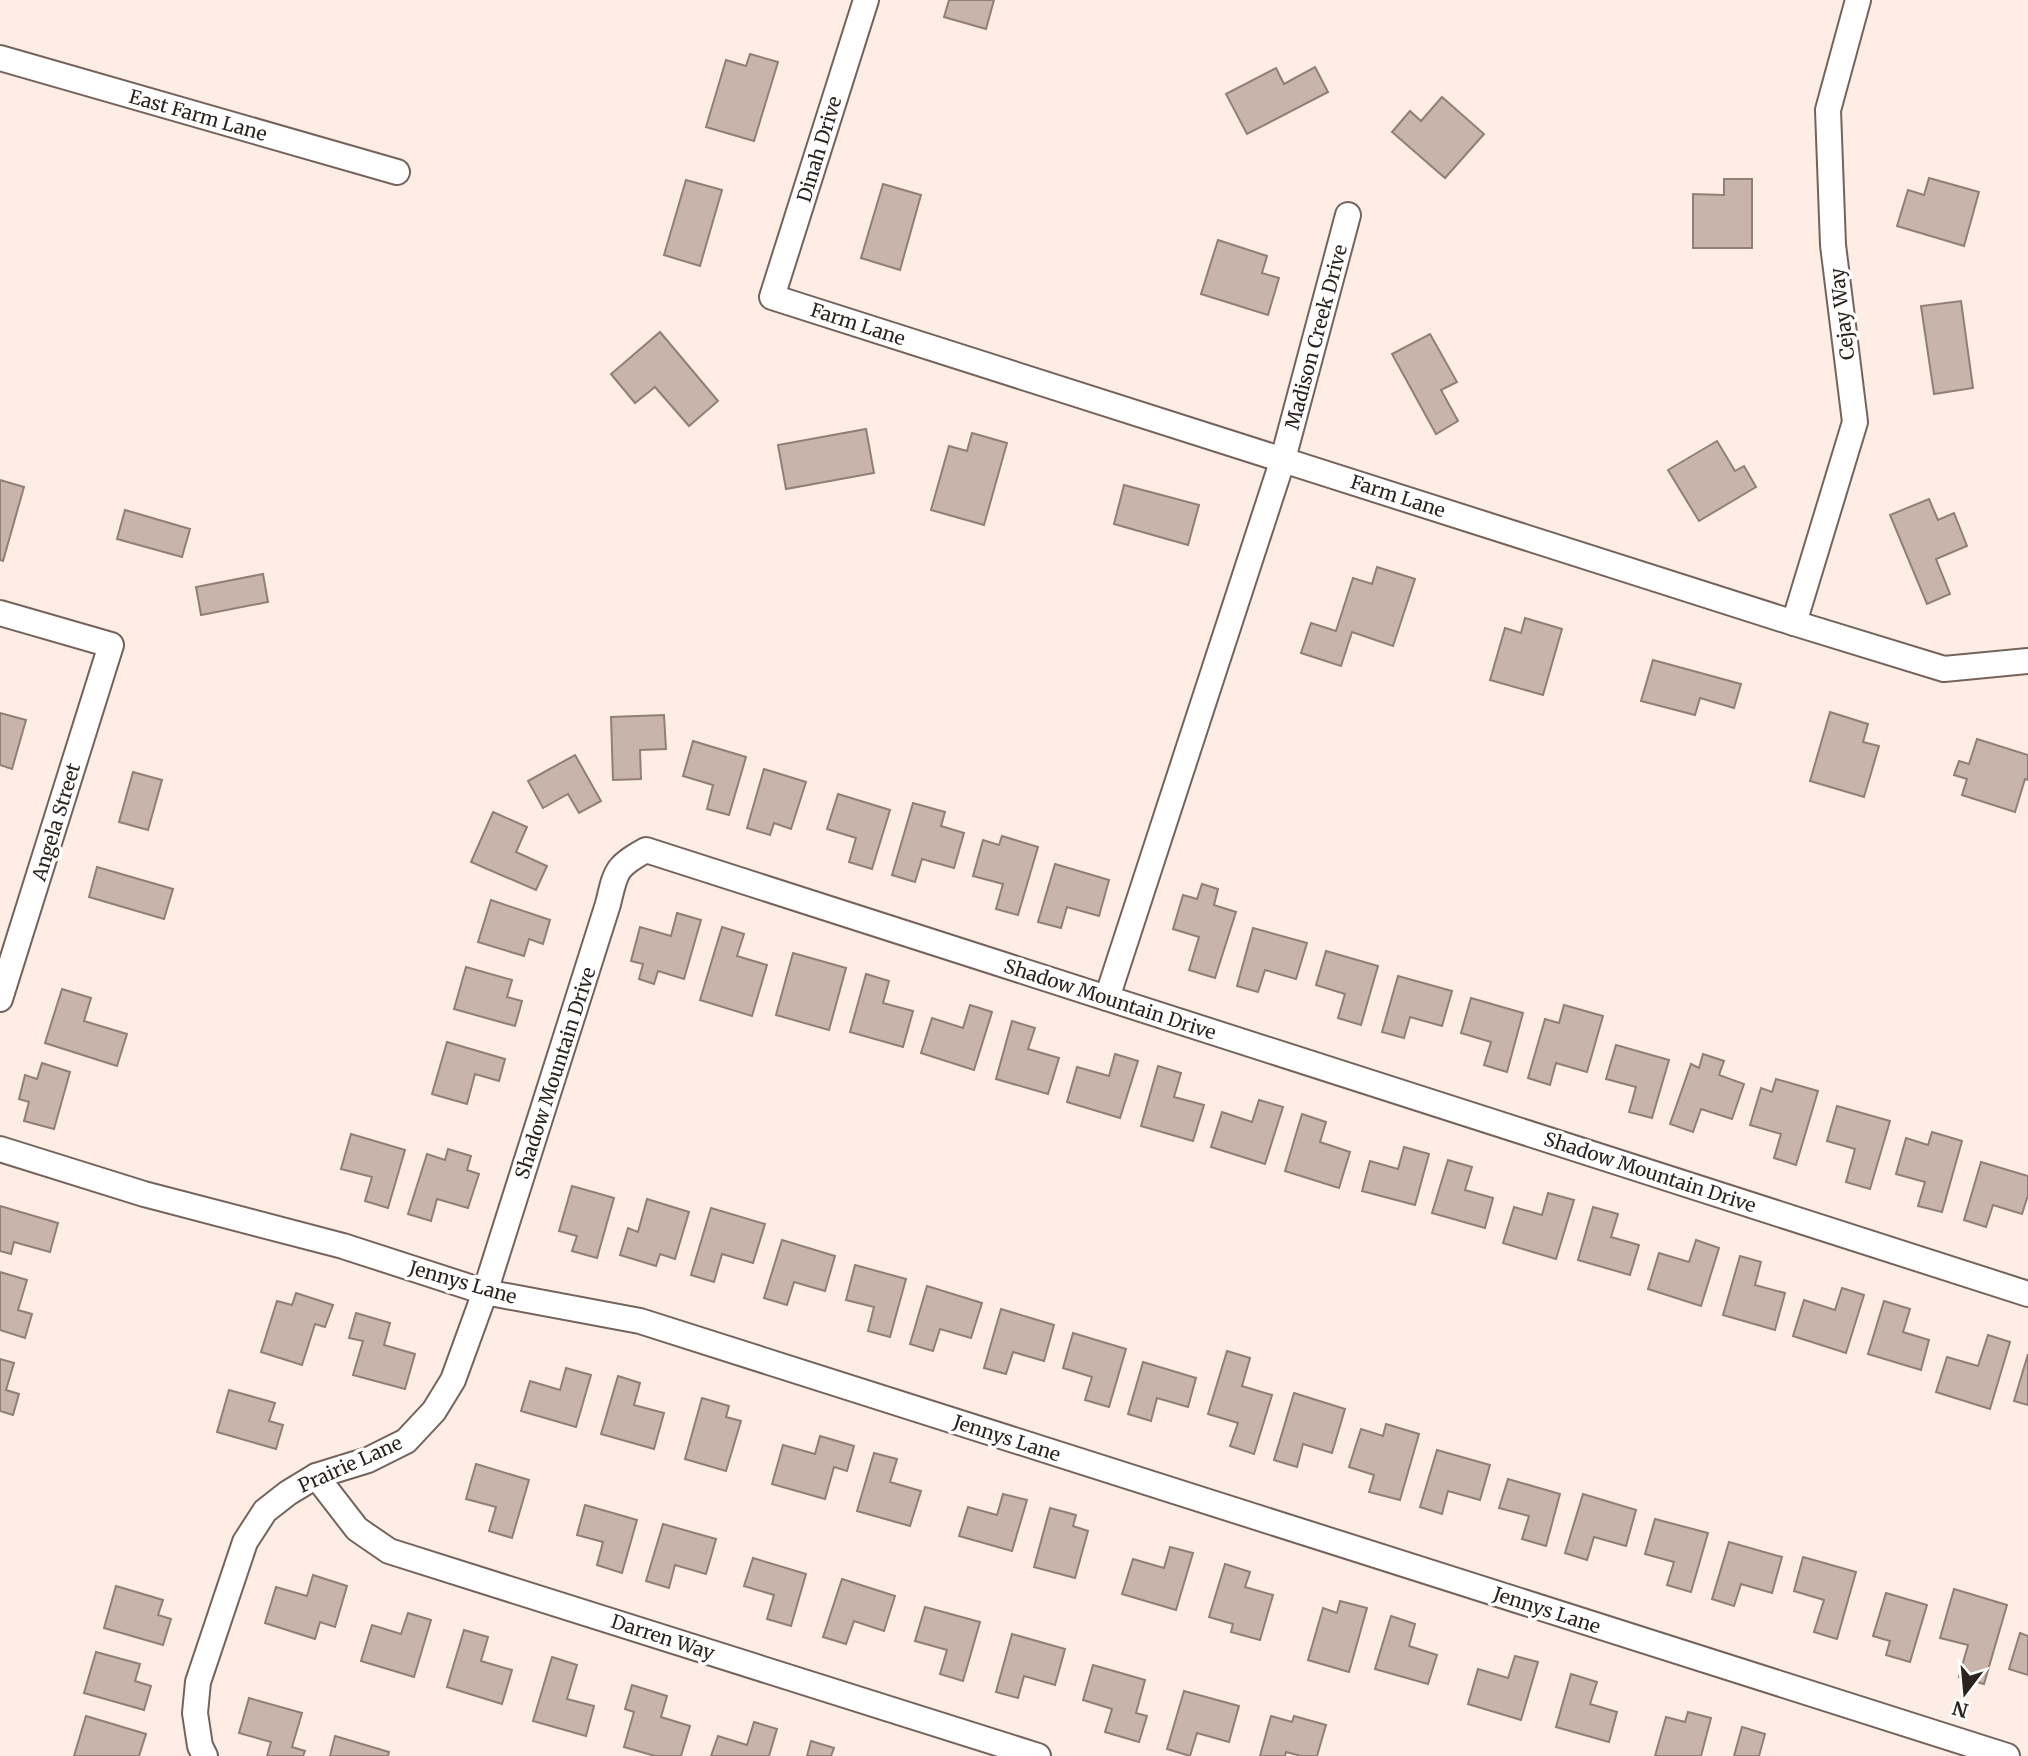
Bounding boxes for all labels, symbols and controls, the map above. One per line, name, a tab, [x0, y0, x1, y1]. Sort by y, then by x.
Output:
street label: East Farm Lane	[126, 84, 270, 146]
street label: Dinah Drive	[792, 93, 847, 205]
street label: Madison Creek Drive	[1280, 242, 1352, 432]
street label: Cejay Way	[1824, 267, 1860, 361]
street label: Farm Lane	[808, 297, 908, 351]
street label: Farm Lane	[1348, 469, 1448, 523]
street label: Angela Street	[26, 760, 85, 885]
street label: Shadow Mountain Drive	[1001, 953, 1219, 1045]
street label: Shadow Mountain Drive	[509, 964, 601, 1182]
street label: Shadow Mountain Drive	[1541, 1126, 1759, 1218]
street label: Jennys Lane	[405, 1255, 520, 1309]
street label: Jennys Lane	[950, 1409, 1064, 1467]
street label: Prairie Lane	[294, 1430, 406, 1498]
street label: Jennys Lane	[1490, 1581, 1604, 1639]
street label: Darren Way	[608, 1609, 718, 1665]
north arrow	[1930, 1658, 2000, 1728]
text: N	[1950, 1696, 1971, 1723]

